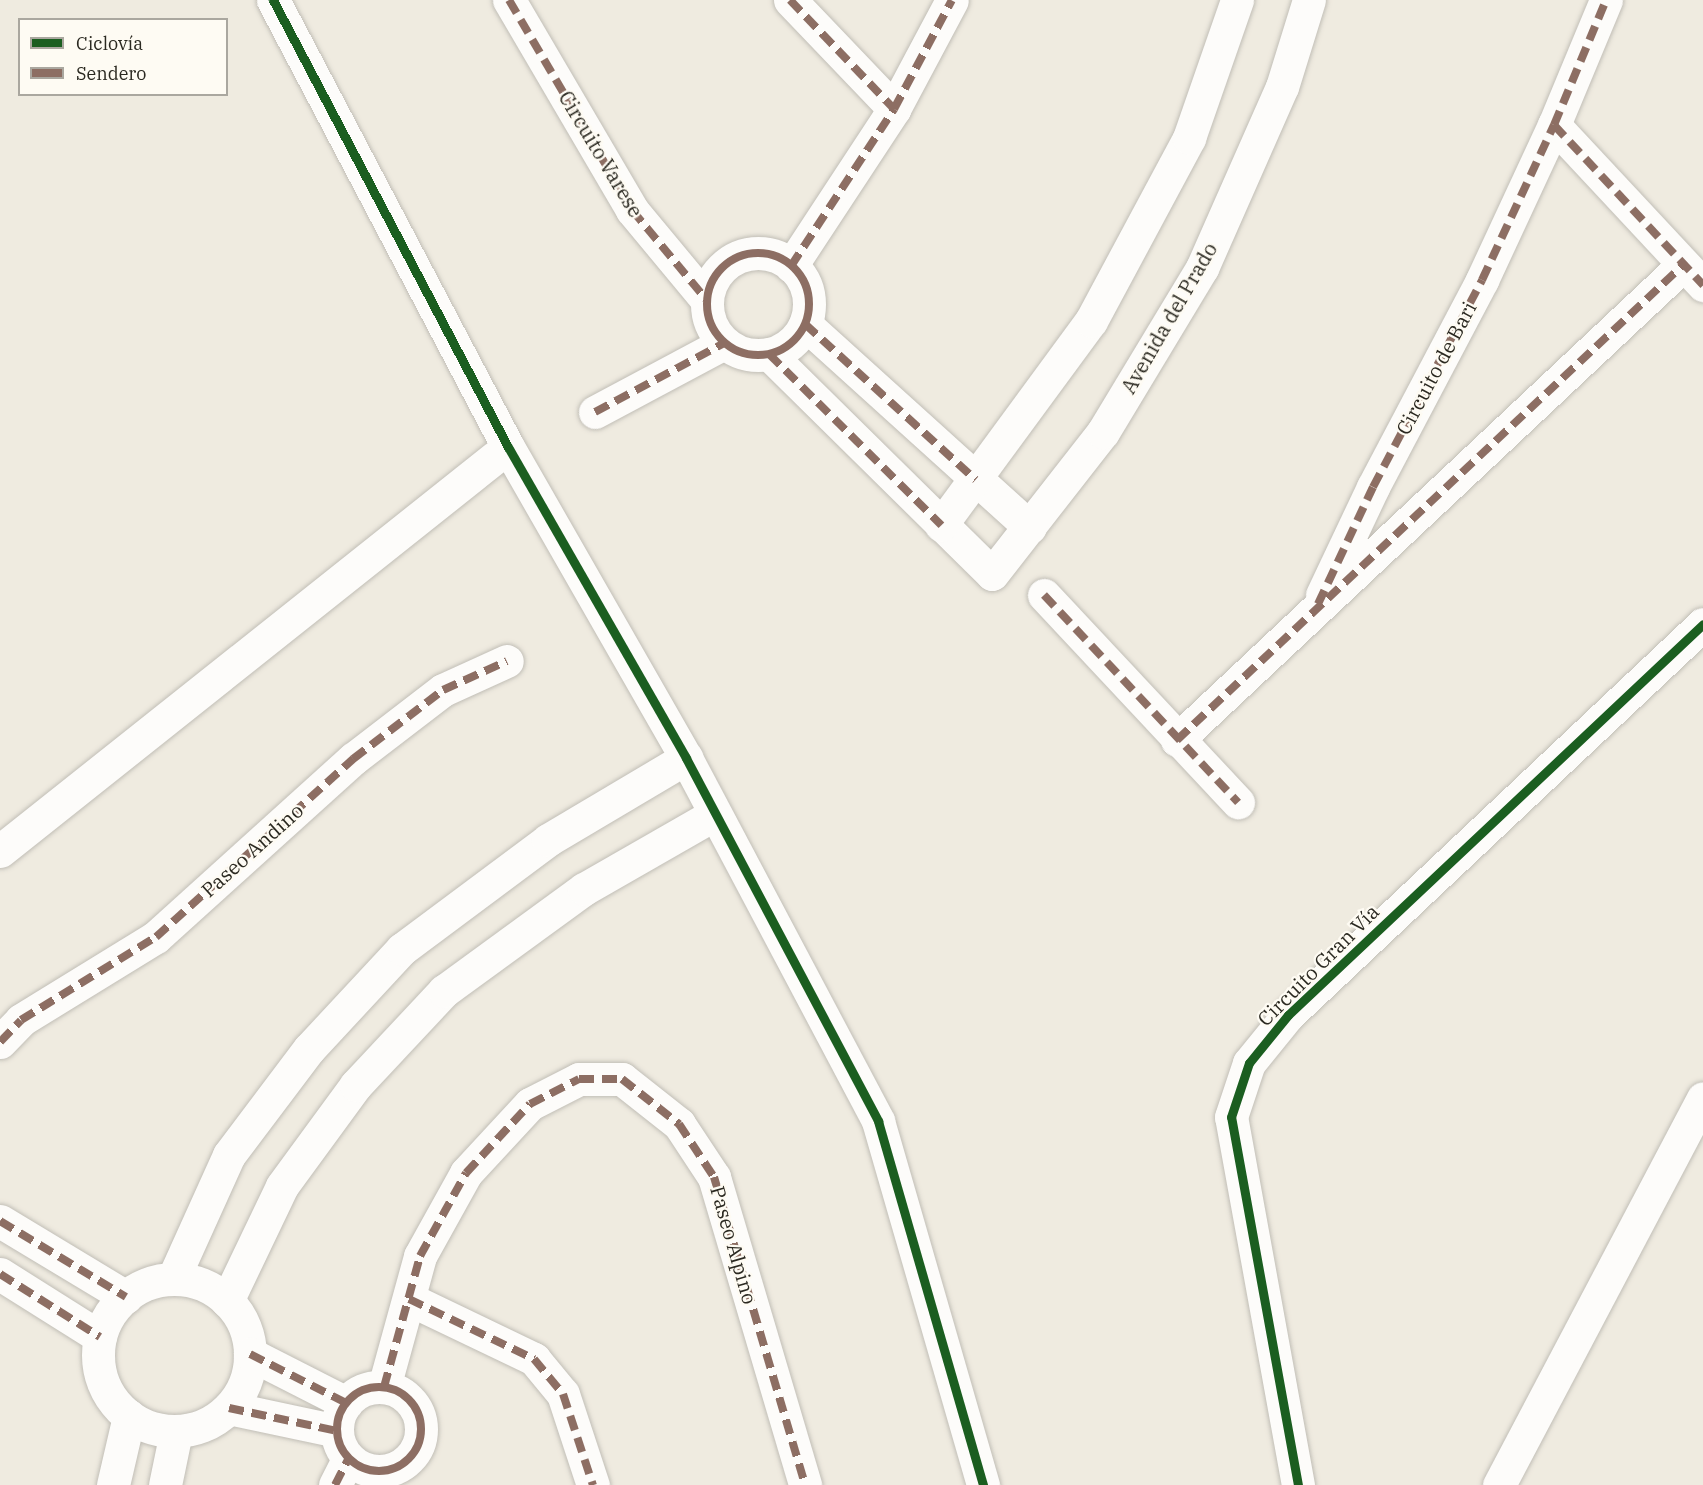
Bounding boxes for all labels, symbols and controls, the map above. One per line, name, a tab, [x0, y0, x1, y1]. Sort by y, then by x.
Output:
legend	[18, 18, 228, 96]
text: Ciclovía	[76, 32, 143, 55]
text: Sendero	[76, 62, 146, 85]
street label: Circuito Varese	[554, 86, 648, 222]
street label: Avenida del Prado	[1116, 238, 1222, 398]
street label: Circuito de Bari	[1391, 297, 1481, 439]
street label: Paseo Andino	[196, 798, 308, 902]
street label: Circuito Gran Vía	[1252, 899, 1384, 1031]
street label: Paseo Alpino	[706, 1183, 762, 1307]

